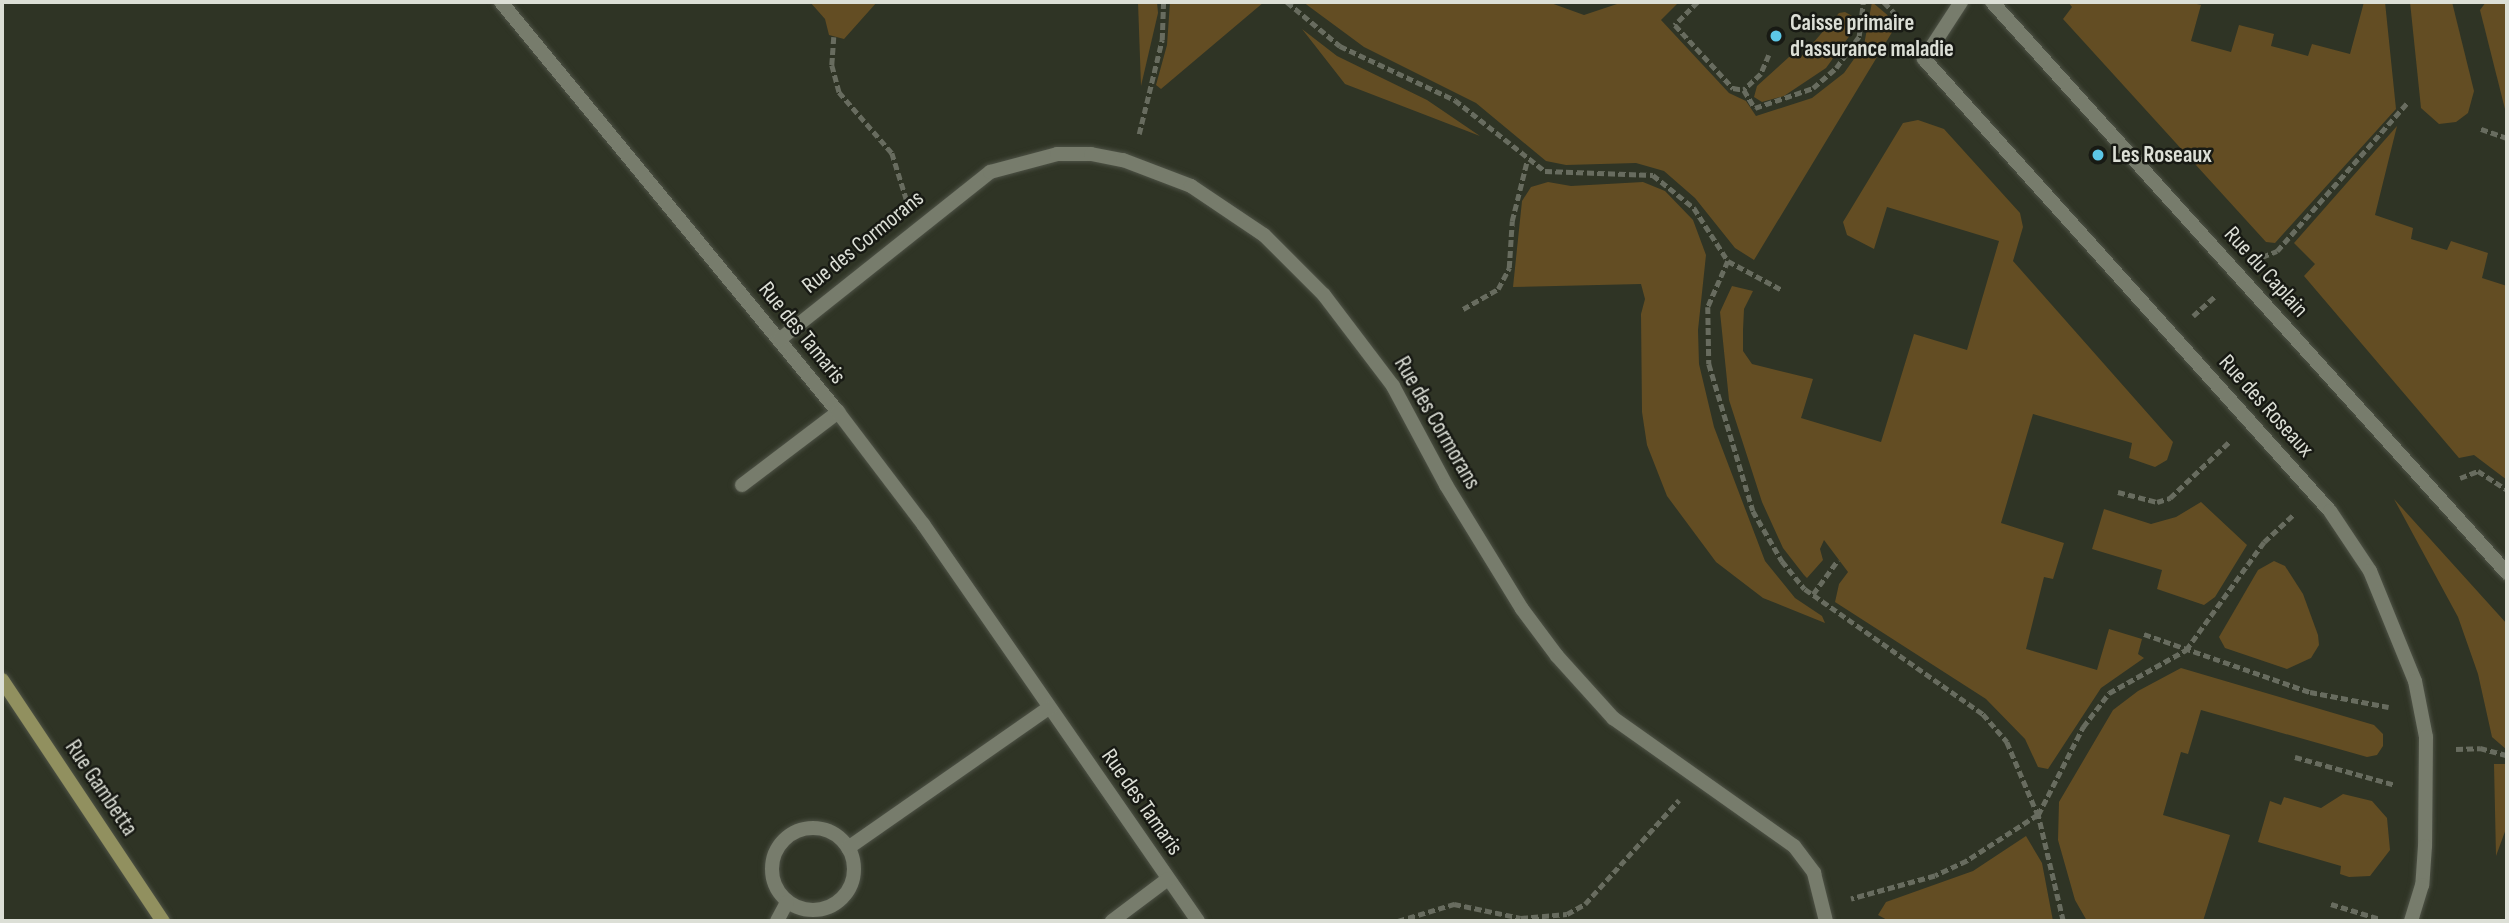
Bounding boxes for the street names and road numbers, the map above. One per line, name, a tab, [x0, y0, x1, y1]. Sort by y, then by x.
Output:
street label: Rue des Cormorans	[797, 185, 929, 299]
street label: Rue du Caplain	[2218, 221, 2314, 323]
street label: Rue des Tamaris	[752, 276, 852, 390]
street label: Rue des Roseaux	[2213, 349, 2319, 463]
street label: Rue des Cormorans	[1388, 352, 1486, 494]
street label: Rue Gambetta	[59, 735, 143, 841]
street label: Rue des Tamaris	[1095, 744, 1189, 860]

